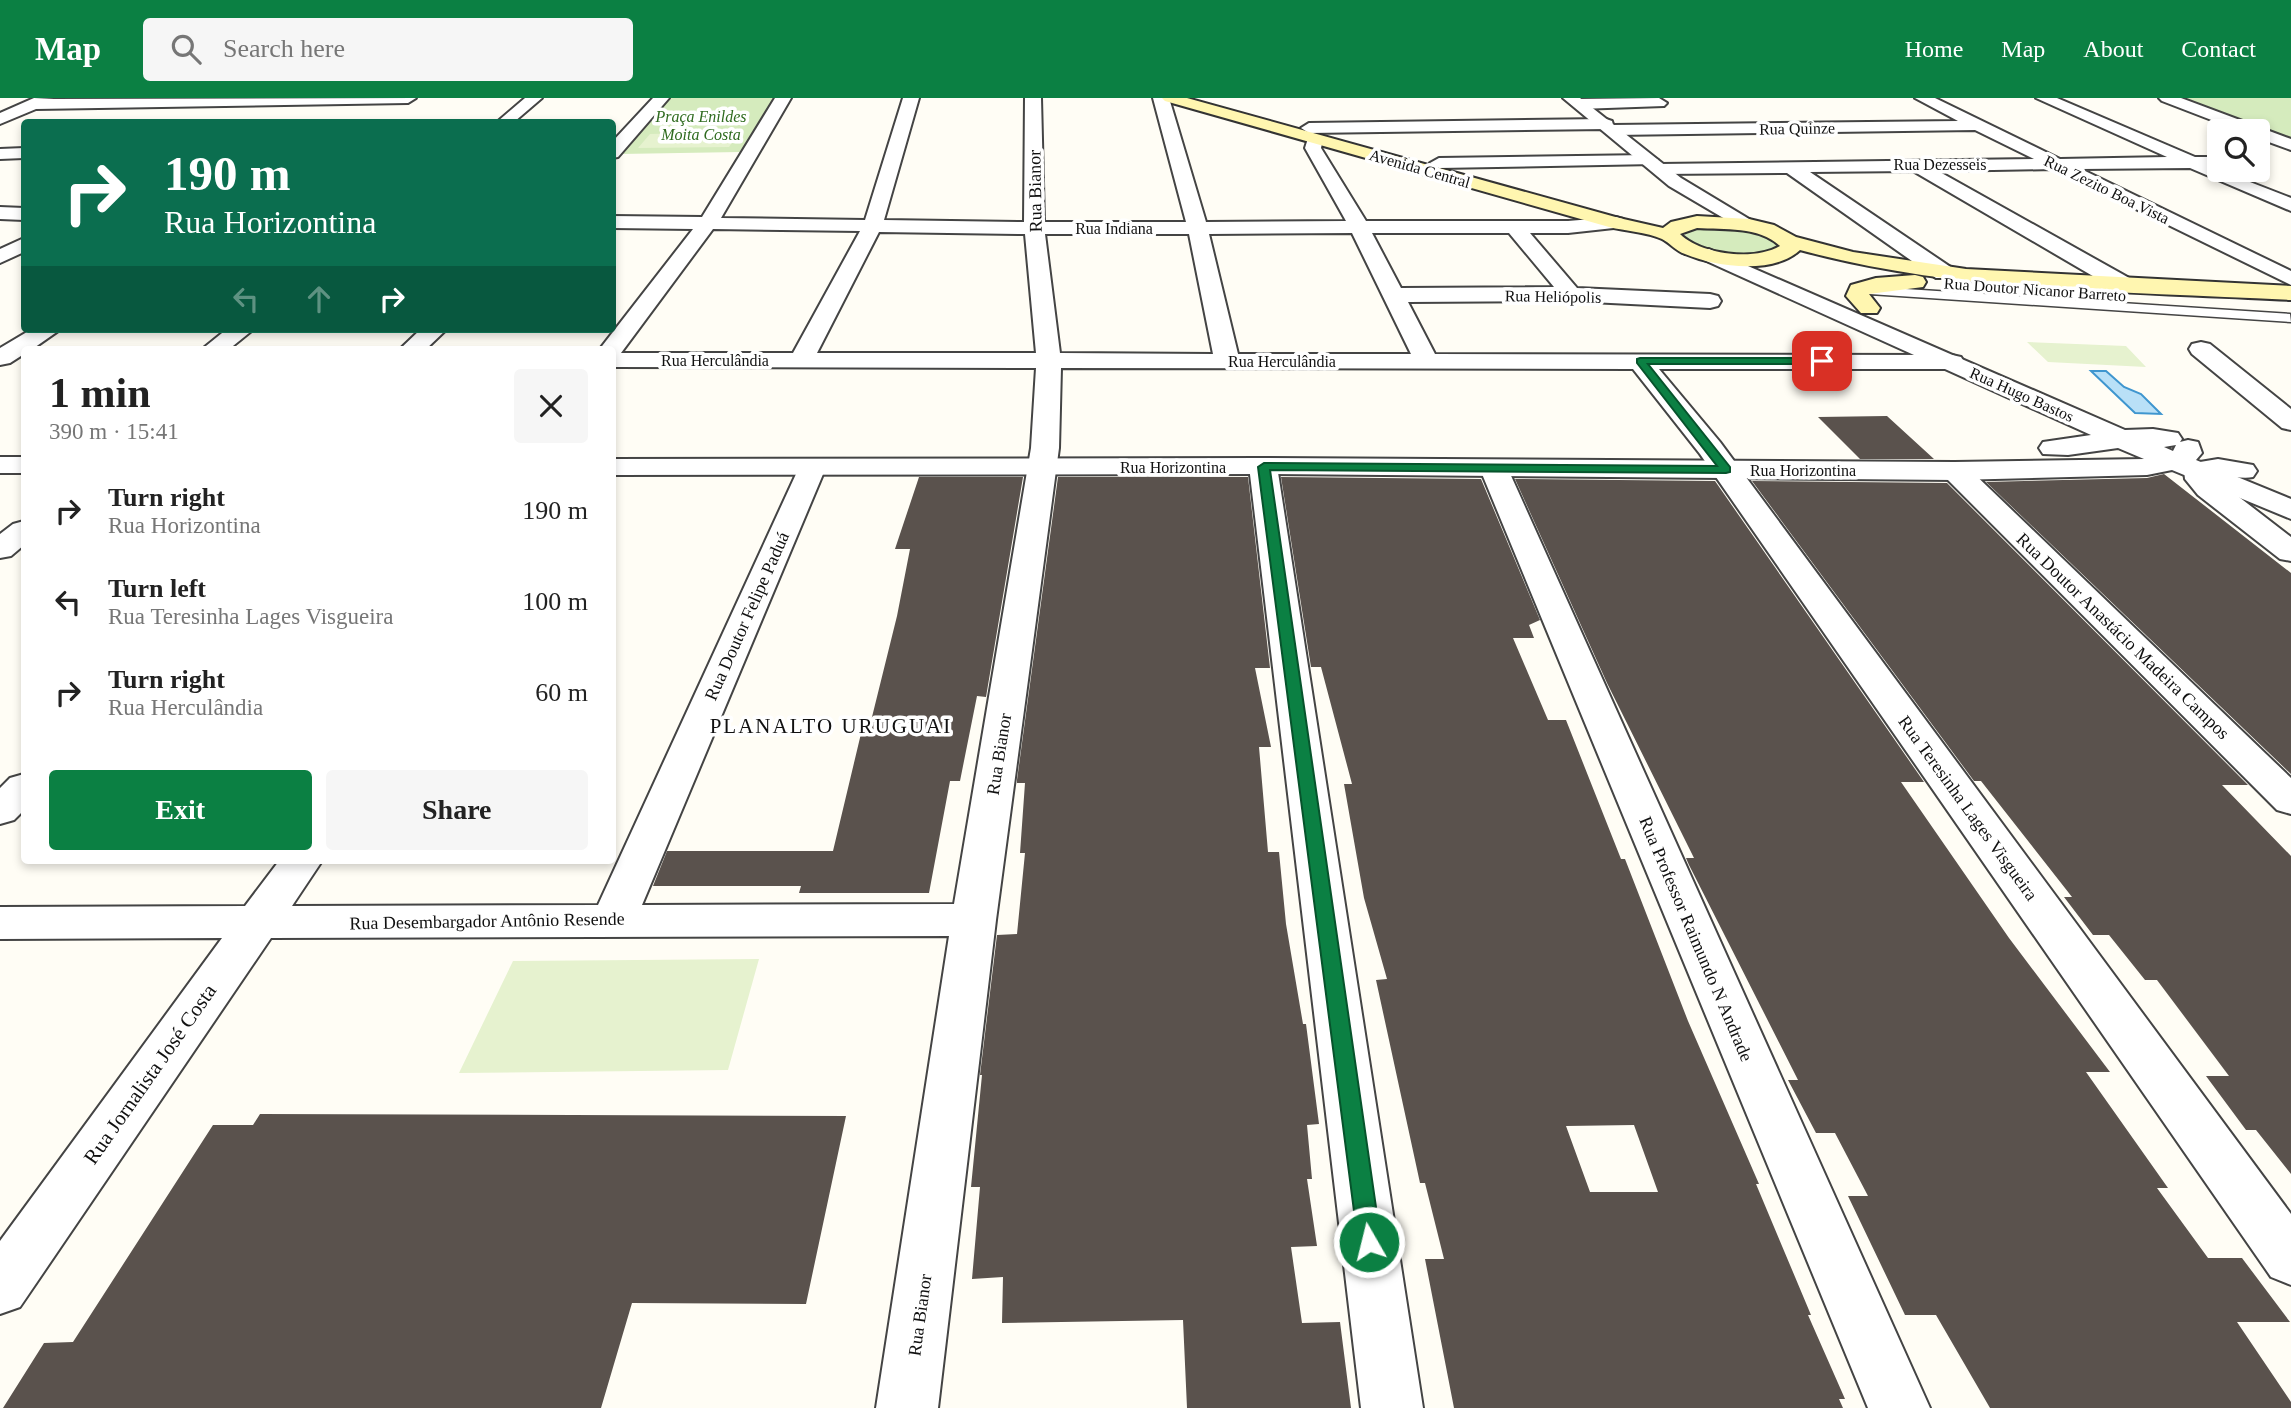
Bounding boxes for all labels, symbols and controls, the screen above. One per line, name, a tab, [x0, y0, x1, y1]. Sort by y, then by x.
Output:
search box	[143, 18, 633, 81]
icon: search	[167, 30, 205, 68]
text: Map	[35, 31, 101, 67]
text: Search here	[223, 34, 345, 63]
text: Home	[1905, 36, 1963, 62]
text: Map	[2001, 36, 2045, 62]
text: About	[2083, 36, 2143, 62]
text: Contact	[2181, 36, 2256, 62]
park label: Praça Enildes Moita Costa	[654, 108, 747, 143]
street label: Rua Quinze	[1759, 119, 1835, 138]
map controls	[2207, 119, 2270, 182]
button: search	[2207, 119, 2270, 182]
text: 190 m	[164, 146, 291, 201]
street label: Avenida Central	[1367, 146, 1473, 191]
icon: right	[49, 147, 140, 238]
street label: Rua Bianor	[1024, 150, 1046, 232]
street label: Rua Zezito Boa Vista	[2042, 152, 2172, 227]
street label: Rua Dezesseis	[1894, 156, 1986, 173]
text: Rua Horizontina	[164, 204, 376, 240]
street label: Rua Indiana	[1075, 220, 1153, 237]
street label: Rua Doutor Nicanor Barreto	[1943, 275, 2127, 304]
icon: left	[227, 280, 265, 318]
icon: ahead	[300, 280, 338, 318]
icon: right	[373, 280, 411, 318]
street label: Rua Heliópolis	[1505, 287, 1601, 307]
pin	[1792, 331, 1852, 391]
icon: arrive	[1803, 342, 1841, 380]
street label: Rua Herculândia	[661, 352, 769, 369]
street label: Rua Herculândia	[1228, 353, 1336, 370]
street label: Rua Hugo Bastos	[1967, 364, 2076, 426]
button: close	[514, 369, 588, 443]
text: 1 min	[49, 370, 151, 416]
text: 390 m · 15:41	[49, 419, 179, 444]
street label: Rua Horizontina	[1120, 459, 1226, 476]
street label: Rua Horizontina	[1750, 462, 1856, 479]
text: Turn right	[108, 483, 225, 512]
icon: right	[49, 492, 87, 530]
text: 190 m	[522, 496, 588, 525]
text: Rua Horizontina	[108, 513, 261, 538]
street label: Rua Doutor Felipe Paduá	[701, 529, 793, 703]
street label: Rua Doutor Anastácio Madeira Campos	[2012, 529, 2234, 743]
text: Turn left	[108, 574, 206, 603]
icon: left	[49, 583, 87, 621]
text: 100 m	[522, 587, 588, 616]
text: Rua Teresinha Lages Visgueira	[108, 604, 394, 629]
text: Turn right	[108, 665, 225, 694]
icon: right	[49, 674, 87, 712]
text: 60 m	[535, 678, 588, 707]
text: Rua Herculândia	[108, 695, 263, 720]
street label: Rua Bianor	[983, 712, 1015, 796]
street label: Rua Teresinha Lages Visgueira	[1894, 712, 2042, 904]
district label: PLANALTO URUGUAI	[710, 714, 952, 738]
button: Exit	[49, 770, 312, 850]
button: Share	[326, 770, 588, 850]
street label: Rua Professor Raimundo N Andrade	[1635, 814, 1757, 1064]
street label: Rua Desembargador Antônio Resende	[349, 909, 625, 933]
street label: Rua Jornalista José Costa	[79, 979, 222, 1169]
position arrow	[1332, 1205, 1406, 1279]
street label: Rua Bianor	[904, 1273, 936, 1357]

